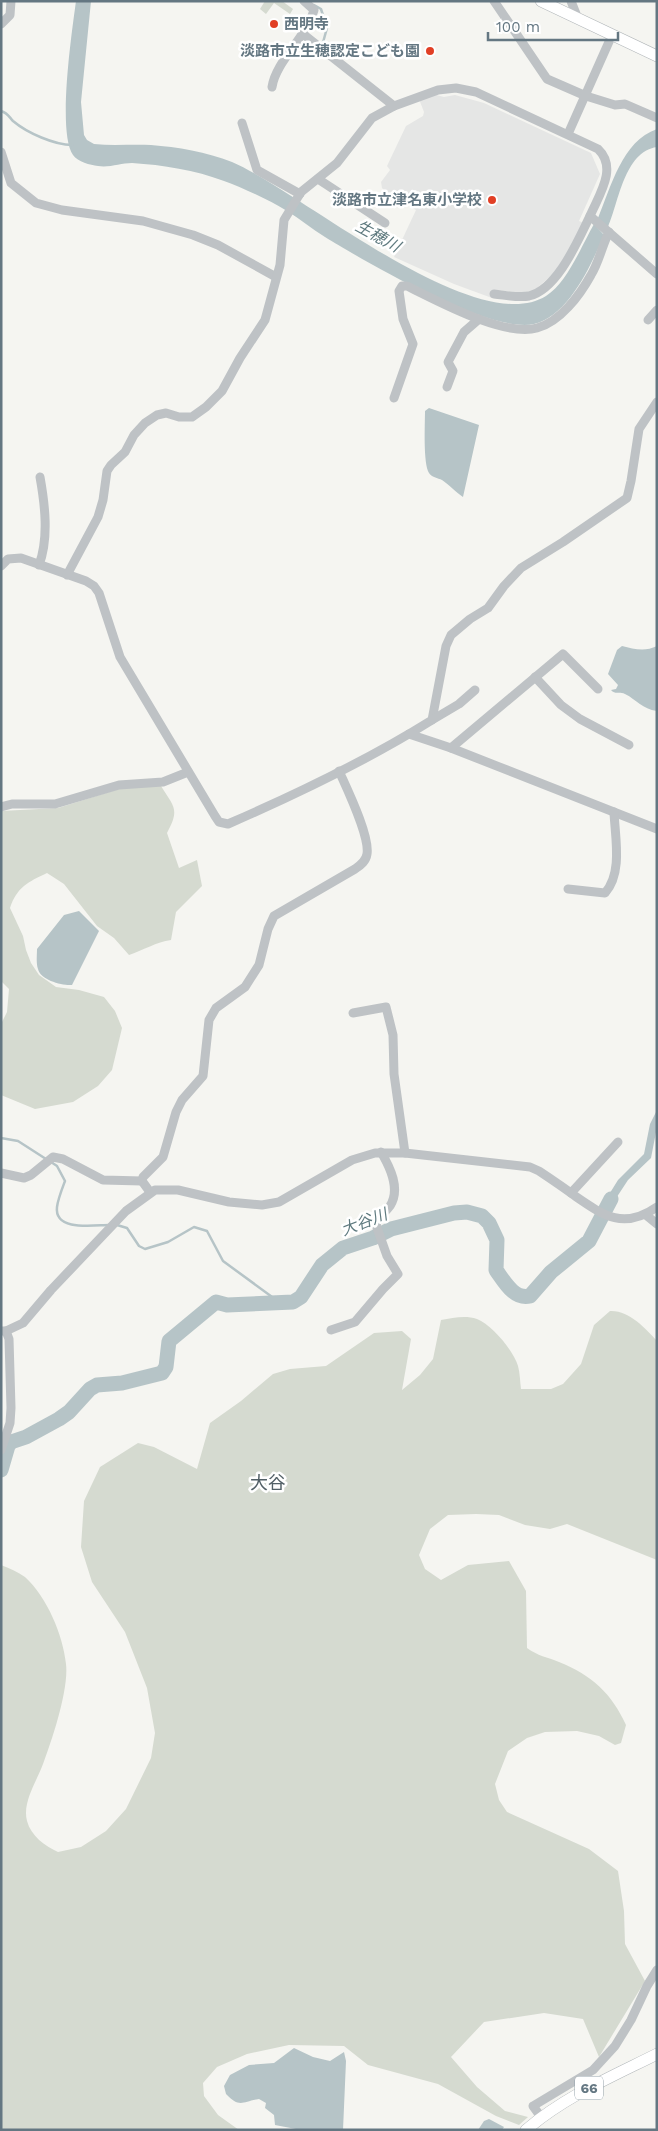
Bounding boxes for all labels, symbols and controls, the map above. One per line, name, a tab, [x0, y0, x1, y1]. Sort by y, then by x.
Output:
scale bar	[488, 10, 618, 42]
place label: 西明寺	[284, 15, 329, 33]
marker: 西明寺	[268, 18, 280, 30]
text: 100 m	[496, 18, 540, 36]
place label: 淡路市立生穂認定こども園	[240, 42, 420, 60]
marker: 淡路市立生穂認定こども園	[424, 45, 436, 57]
place label: 淡路市立津名東小学校	[332, 191, 482, 209]
marker: 淡路市立津名東小学校	[486, 194, 498, 206]
water label: 生穂川	[352, 216, 405, 257]
water label: 大谷川	[338, 1204, 392, 1239]
district label: 大谷	[250, 1472, 286, 1493]
road number: 66	[575, 2076, 603, 2100]

